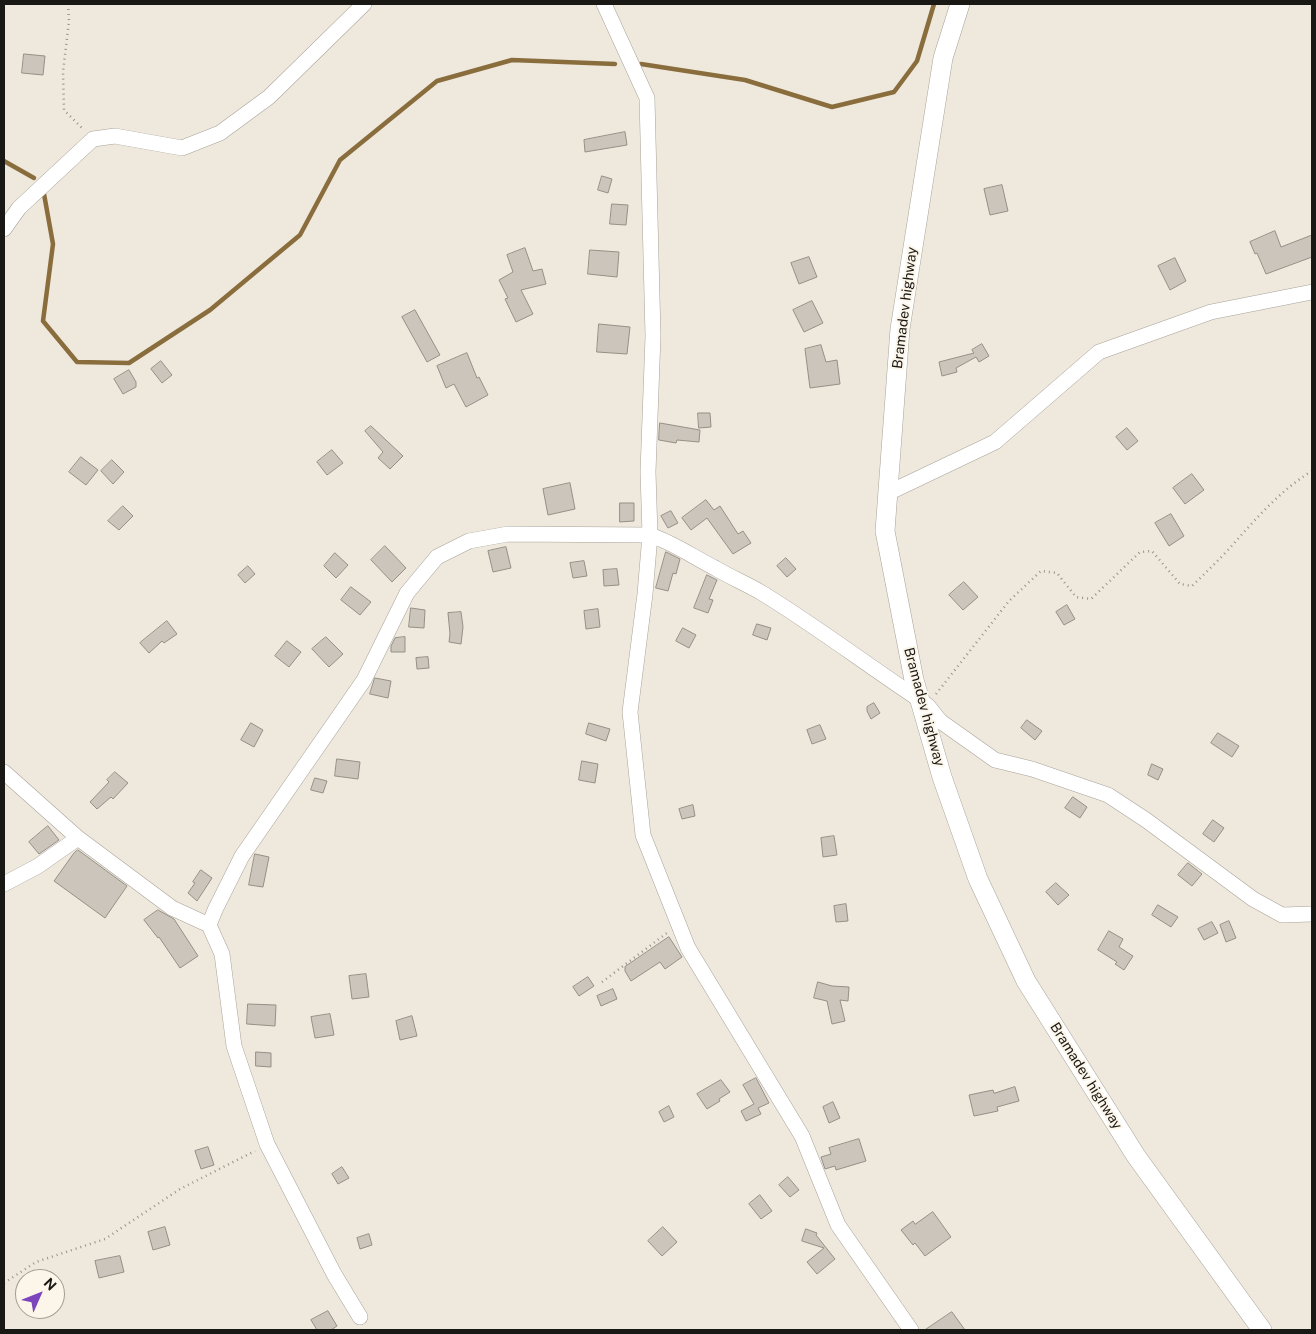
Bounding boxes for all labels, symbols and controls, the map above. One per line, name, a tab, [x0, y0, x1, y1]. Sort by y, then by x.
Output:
street label: Bramadev highway	[889, 246, 921, 370]
street label: Bramadev highway	[900, 646, 948, 768]
street label: Bramadev highway	[1046, 1020, 1126, 1132]
north arrow	[15, 1269, 65, 1319]
text: N	[41, 1275, 60, 1294]

